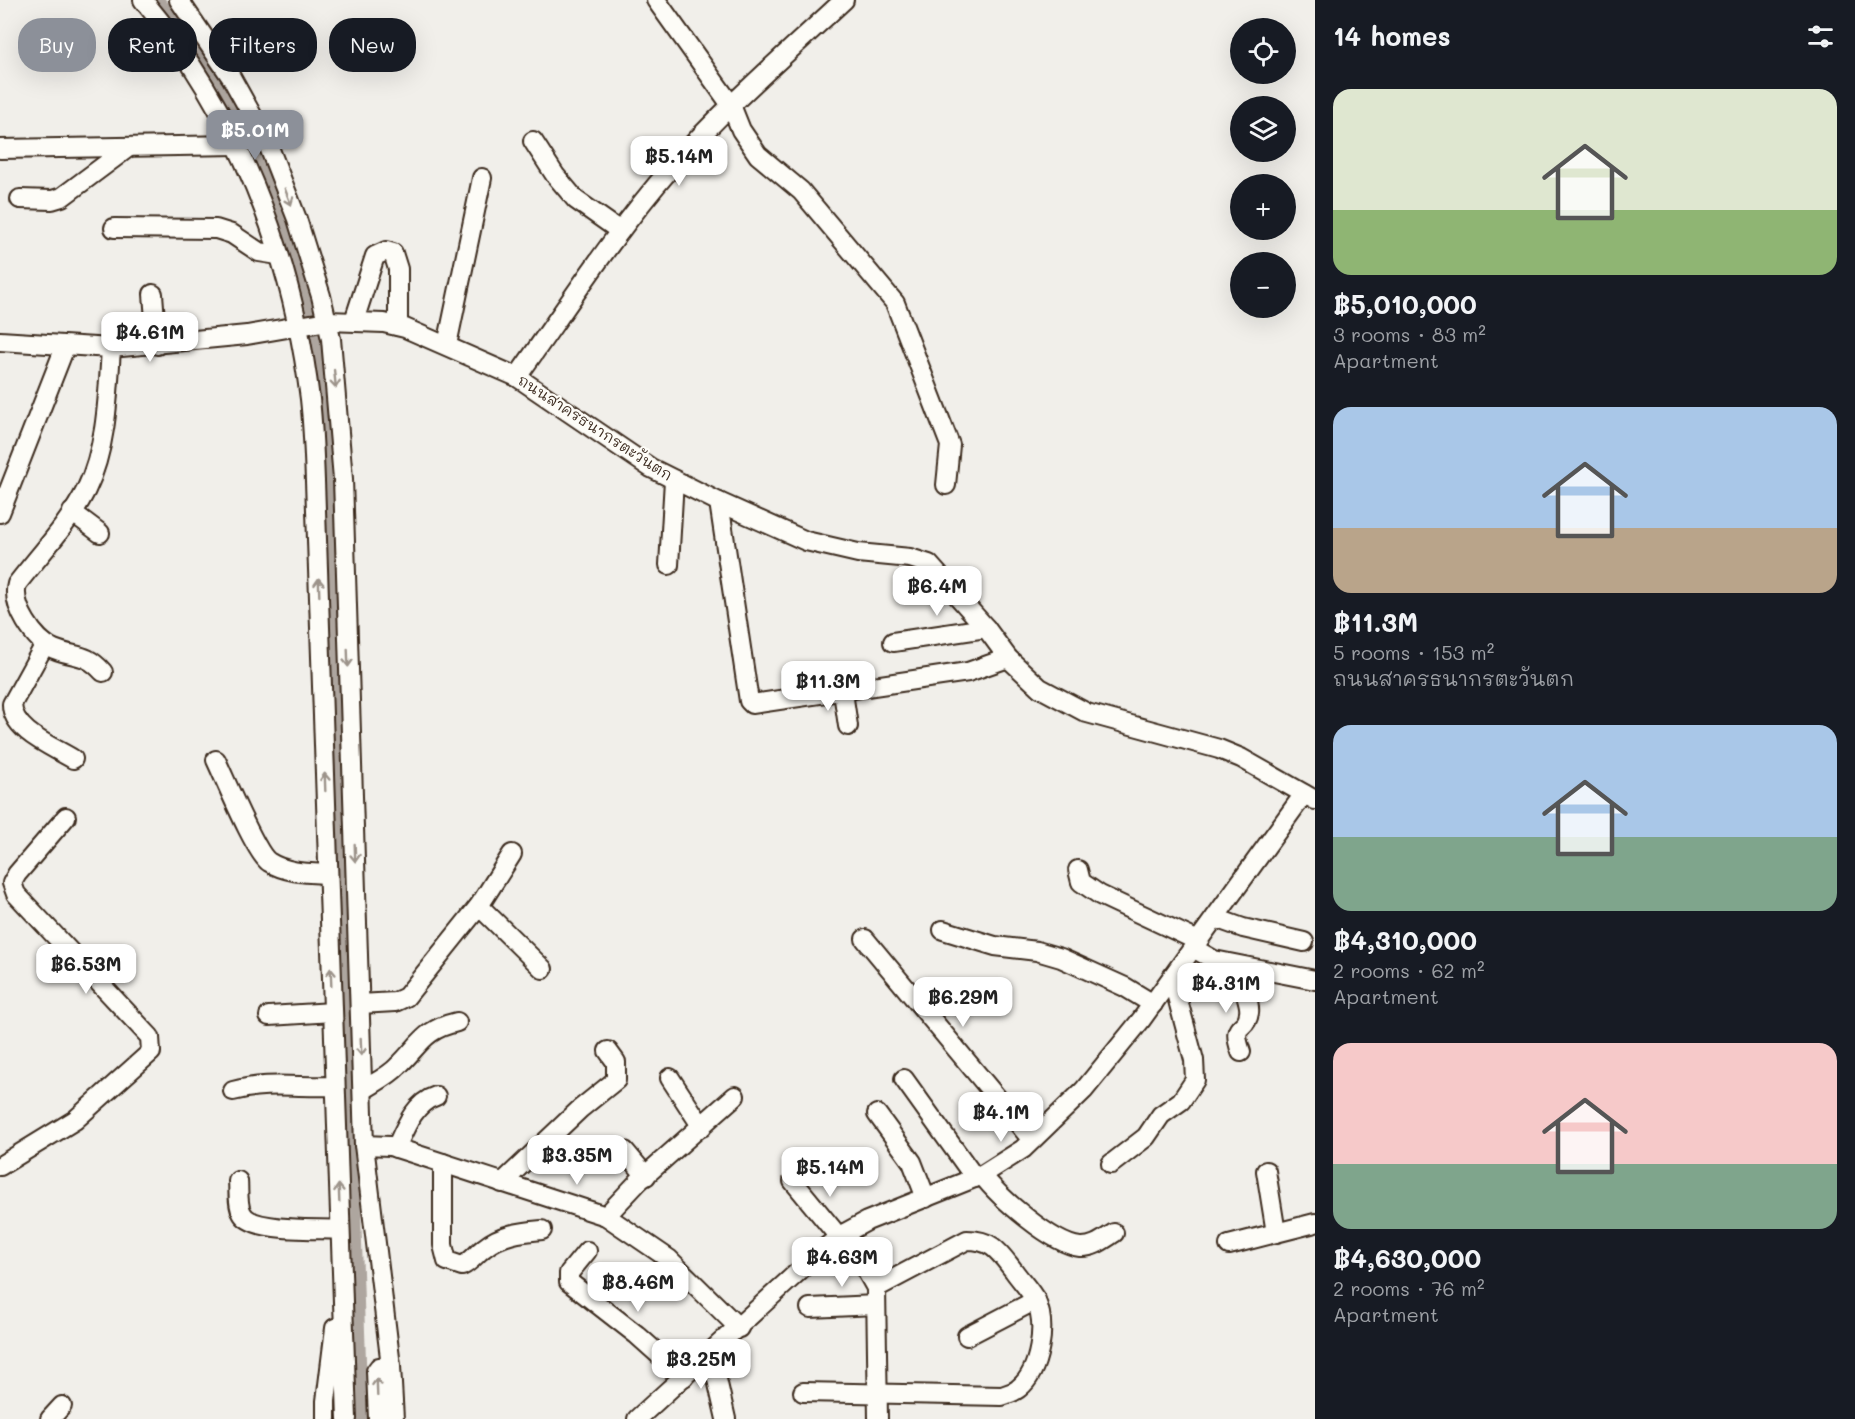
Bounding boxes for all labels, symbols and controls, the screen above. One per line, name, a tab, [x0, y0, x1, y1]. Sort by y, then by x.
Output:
chip: Buy	[18, 18, 96, 72]
chip: Rent	[108, 18, 197, 72]
chip: Filters	[209, 18, 317, 72]
chip: New	[329, 18, 416, 72]
map controls	[1230, 18, 1296, 318]
button: locate	[1230, 18, 1296, 84]
text: 14 homes	[1333, 19, 1451, 53]
icon: filters	[1804, 20, 1837, 53]
button: layers	[1230, 96, 1296, 162]
pin: ฿5.01M	[206, 110, 304, 161]
text: ฿5.01M	[220, 116, 290, 142]
icon: home	[1531, 128, 1639, 236]
pin: ฿5.14M	[630, 136, 728, 187]
text: ฿5.14M	[644, 142, 714, 168]
button: +	[1230, 174, 1296, 240]
one-way arrow	[284, 187, 295, 206]
button: −	[1230, 252, 1296, 318]
text: ฿5,010,000	[1333, 287, 1477, 321]
pin: ฿4.61M	[101, 312, 199, 363]
text: ฿4.61M	[115, 318, 185, 344]
text: 3 rooms · 83 m²	[1333, 321, 1486, 347]
text: Apartment	[1333, 347, 1439, 373]
one-way arrow	[330, 369, 341, 388]
street label: ถนนสาครธนากรตะวันตก	[514, 369, 677, 485]
icon: home	[1531, 446, 1639, 554]
pin: ฿6.4M	[895, 566, 979, 617]
text: ฿6.4M	[907, 572, 967, 598]
one-way arrow	[313, 577, 324, 597]
text: ฿11.3M	[1333, 605, 1418, 639]
text: 5 rooms · 153 m²	[1333, 639, 1494, 665]
one-way arrow	[343, 647, 354, 667]
pin: ฿11.3M	[779, 661, 877, 712]
text: ถนนสาครธนากรตะวันตก	[1333, 665, 1574, 691]
text: ฿11.3M	[795, 667, 861, 693]
icon: home	[1531, 764, 1639, 872]
one-way arrow	[319, 772, 330, 792]
one-way arrow	[349, 842, 360, 862]
text: ฿4,310,000	[1333, 923, 1477, 957]
pin: ฿6.53M	[37, 944, 135, 995]
text: ฿6.53M	[50, 950, 122, 976]
text: 2 rooms · 62 m²	[1333, 957, 1485, 983]
pin: ฿4.31M	[1177, 963, 1275, 1014]
one-way arrow	[326, 967, 337, 987]
text: ฿4.31M	[1191, 969, 1261, 995]
pin: ฿6.29M	[914, 977, 1012, 1028]
text: ฿6.29M	[927, 983, 999, 1009]
text: Apartment	[1333, 983, 1439, 1009]
one-way arrow	[356, 1037, 367, 1057]
icon: home	[1531, 1082, 1639, 1190]
pin: ฿4.1M	[959, 1092, 1043, 1143]
text: ฿4.1M	[972, 1098, 1030, 1124]
pin: ฿3.35M	[528, 1135, 626, 1186]
text: ฿3.35M	[541, 1141, 613, 1167]
pin: ฿5.14M	[781, 1147, 879, 1198]
text: ฿5.14M	[795, 1153, 865, 1179]
one-way arrow	[333, 1183, 345, 1203]
pin: ฿4.63M	[793, 1237, 891, 1288]
text: ฿4,630,000	[1333, 1241, 1481, 1275]
text: ฿4.63M	[806, 1243, 878, 1269]
pin: ฿8.46M	[589, 1262, 687, 1313]
text: ฿8.46M	[602, 1268, 675, 1294]
text: 2 rooms · 76 m²	[1333, 1275, 1485, 1301]
text: Apartment	[1333, 1301, 1439, 1327]
pin: ฿3.25M	[652, 1339, 750, 1390]
text: ฿3.25M	[666, 1345, 736, 1371]
one-way arrow	[371, 1377, 382, 1397]

